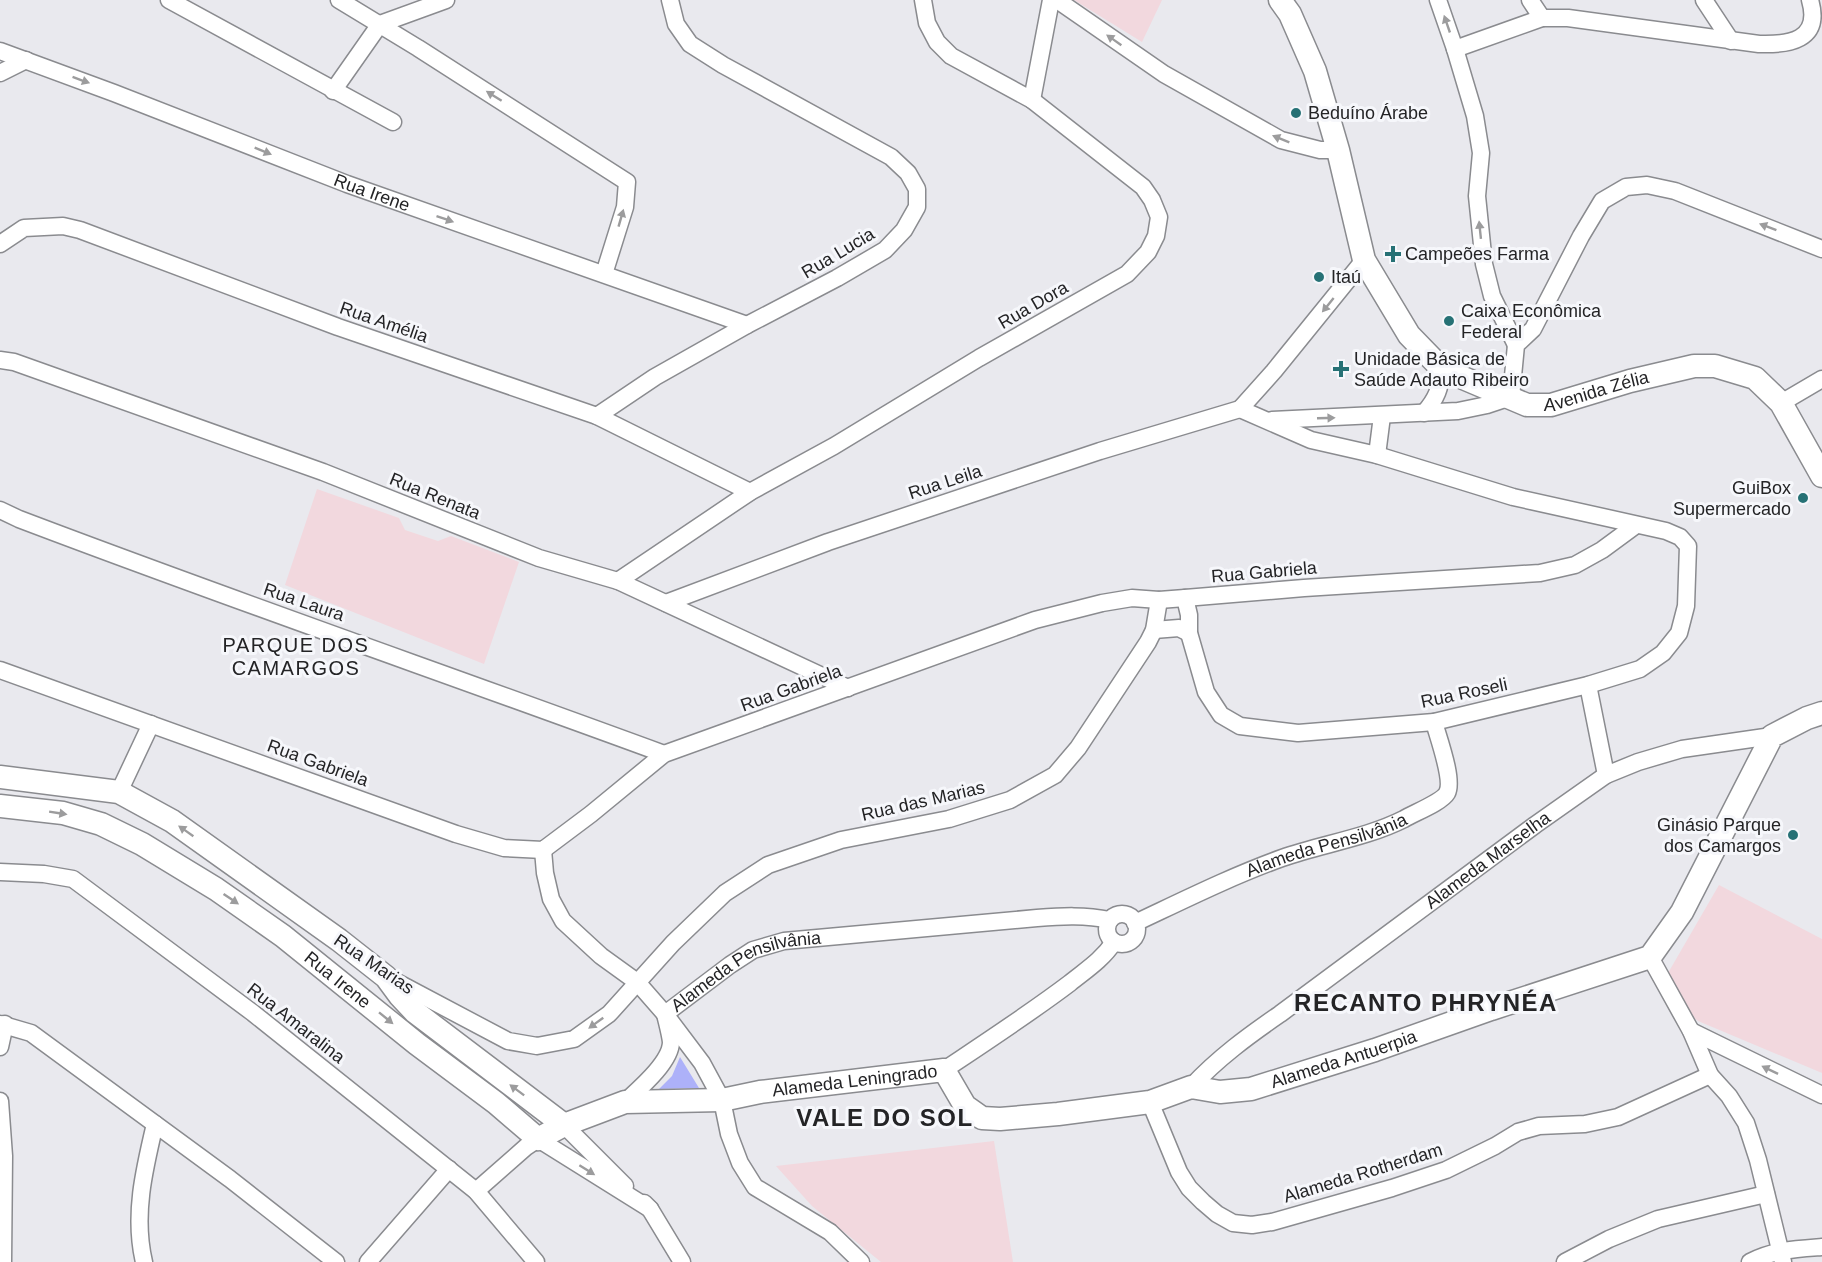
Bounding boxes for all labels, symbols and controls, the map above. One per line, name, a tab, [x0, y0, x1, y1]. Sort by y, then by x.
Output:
one-way arrow	[1441, 15, 1451, 33]
one-way arrow	[1107, 34, 1123, 46]
one-way arrow	[72, 76, 90, 85]
one-way arrow	[486, 91, 503, 102]
place label: Beduíno Árabe	[1308, 103, 1428, 123]
marker: Beduíno Árabe	[1289, 106, 1303, 120]
one-way arrow	[1272, 134, 1290, 144]
one-way arrow	[254, 146, 272, 156]
street label: Rua Irene	[331, 170, 412, 215]
one-way arrow	[617, 209, 627, 227]
one-way arrow	[436, 214, 454, 224]
one-way arrow	[1475, 220, 1485, 239]
one-way arrow	[1758, 222, 1776, 232]
street label: Rua Lucia	[798, 223, 879, 282]
place label: Campeões Farma	[1405, 244, 1550, 264]
marker: Campeões Farma	[1386, 247, 1400, 261]
place label: Itaú	[1331, 267, 1361, 287]
marker: Itaú	[1312, 270, 1326, 284]
street label: Rua Dora	[995, 277, 1072, 333]
one-way arrow	[1321, 297, 1334, 313]
street label: Rua Amélia	[337, 298, 432, 347]
place label: Caixa Econômica Federal	[1461, 301, 1602, 342]
marker: Caixa Econômica Federal	[1442, 314, 1456, 328]
place label: Unidade Básica de Saúde Adauto Ribeiro	[1354, 349, 1529, 390]
marker: Unidade Básica de Saúde Adauto Ribeiro	[1332, 360, 1350, 378]
street label: Avenida Zélia	[1544, 367, 1652, 415]
one-way arrow	[1317, 414, 1336, 423]
street label: Rua Leila	[906, 460, 985, 503]
street label: Rua Renata	[387, 469, 484, 524]
place label: GuiBox Supermercado	[1673, 478, 1791, 519]
marker: GuiBox Supermercado	[1796, 491, 1810, 505]
street label: Rua Gabriela	[1210, 557, 1319, 587]
street label: Rua Laura	[261, 579, 348, 625]
district label: PARQUE DOS CAMARGOS	[223, 634, 369, 679]
street label: Rua Gabriela	[738, 660, 845, 716]
street label: Rua Roseli	[1419, 674, 1509, 712]
street label: Rua Gabriela	[265, 735, 372, 791]
street label: Rua das Marias	[859, 777, 987, 825]
street label: Alameda Marselha	[1422, 807, 1555, 913]
one-way arrow	[49, 809, 68, 818]
street label: Alameda Pensilvânia	[1243, 809, 1411, 881]
place label: Ginásio Parque dos Camargos	[1657, 815, 1781, 856]
one-way arrow	[179, 825, 195, 837]
marker: Ginásio Parque dos Camargos	[1786, 828, 1800, 842]
one-way arrow	[223, 893, 239, 905]
street label: Alameda Pensilvânia	[667, 928, 823, 1016]
street label: Rua Marias	[330, 930, 418, 998]
street label: Rua Irene	[300, 947, 375, 1013]
street label: Rua Amaralina	[243, 979, 349, 1068]
district label: RECANTO PHRYNÉA	[1294, 989, 1558, 1016]
one-way arrow	[378, 1011, 393, 1024]
one-way arrow	[589, 1017, 604, 1029]
street label: Alameda Antuerpia	[1268, 1026, 1420, 1092]
street label: Alameda Leningrado	[771, 1061, 938, 1100]
one-way arrow	[1761, 1065, 1778, 1074]
one-way arrow	[509, 1084, 525, 1096]
district label: VALE DO SOL	[796, 1104, 974, 1131]
street label: Alameda Rotherdam	[1281, 1139, 1445, 1207]
one-way arrow	[579, 1165, 595, 1176]

